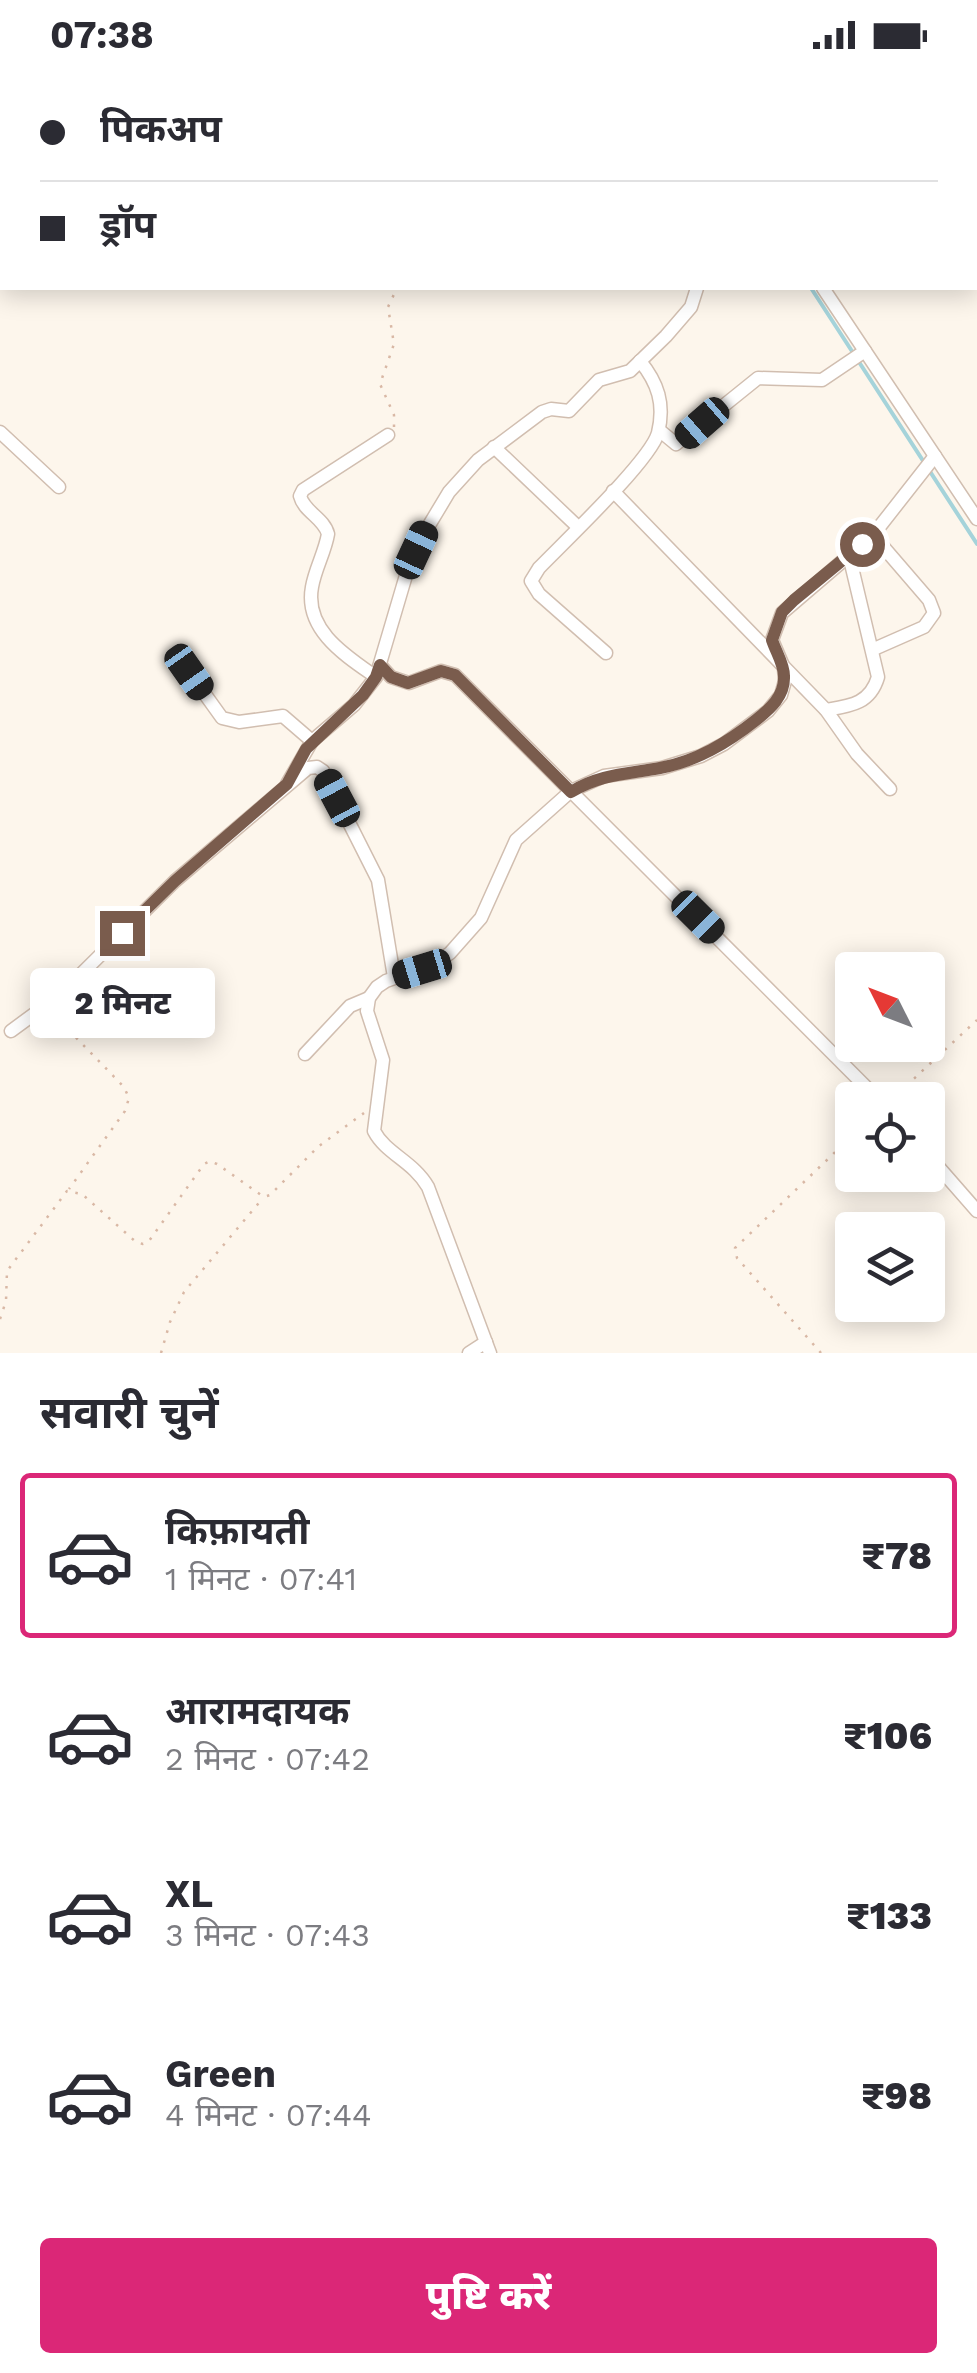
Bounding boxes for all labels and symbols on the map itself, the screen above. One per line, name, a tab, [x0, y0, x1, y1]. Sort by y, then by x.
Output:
car	[670, 392, 734, 454]
car	[390, 516, 442, 584]
route start	[840, 522, 885, 567]
car	[160, 639, 218, 705]
car	[310, 764, 364, 832]
car	[666, 885, 730, 949]
route end	[100, 911, 145, 956]
car	[389, 946, 455, 992]
north arrow	[835, 952, 945, 1062]
callout: 2 मिनट	[29, 968, 214, 1038]

